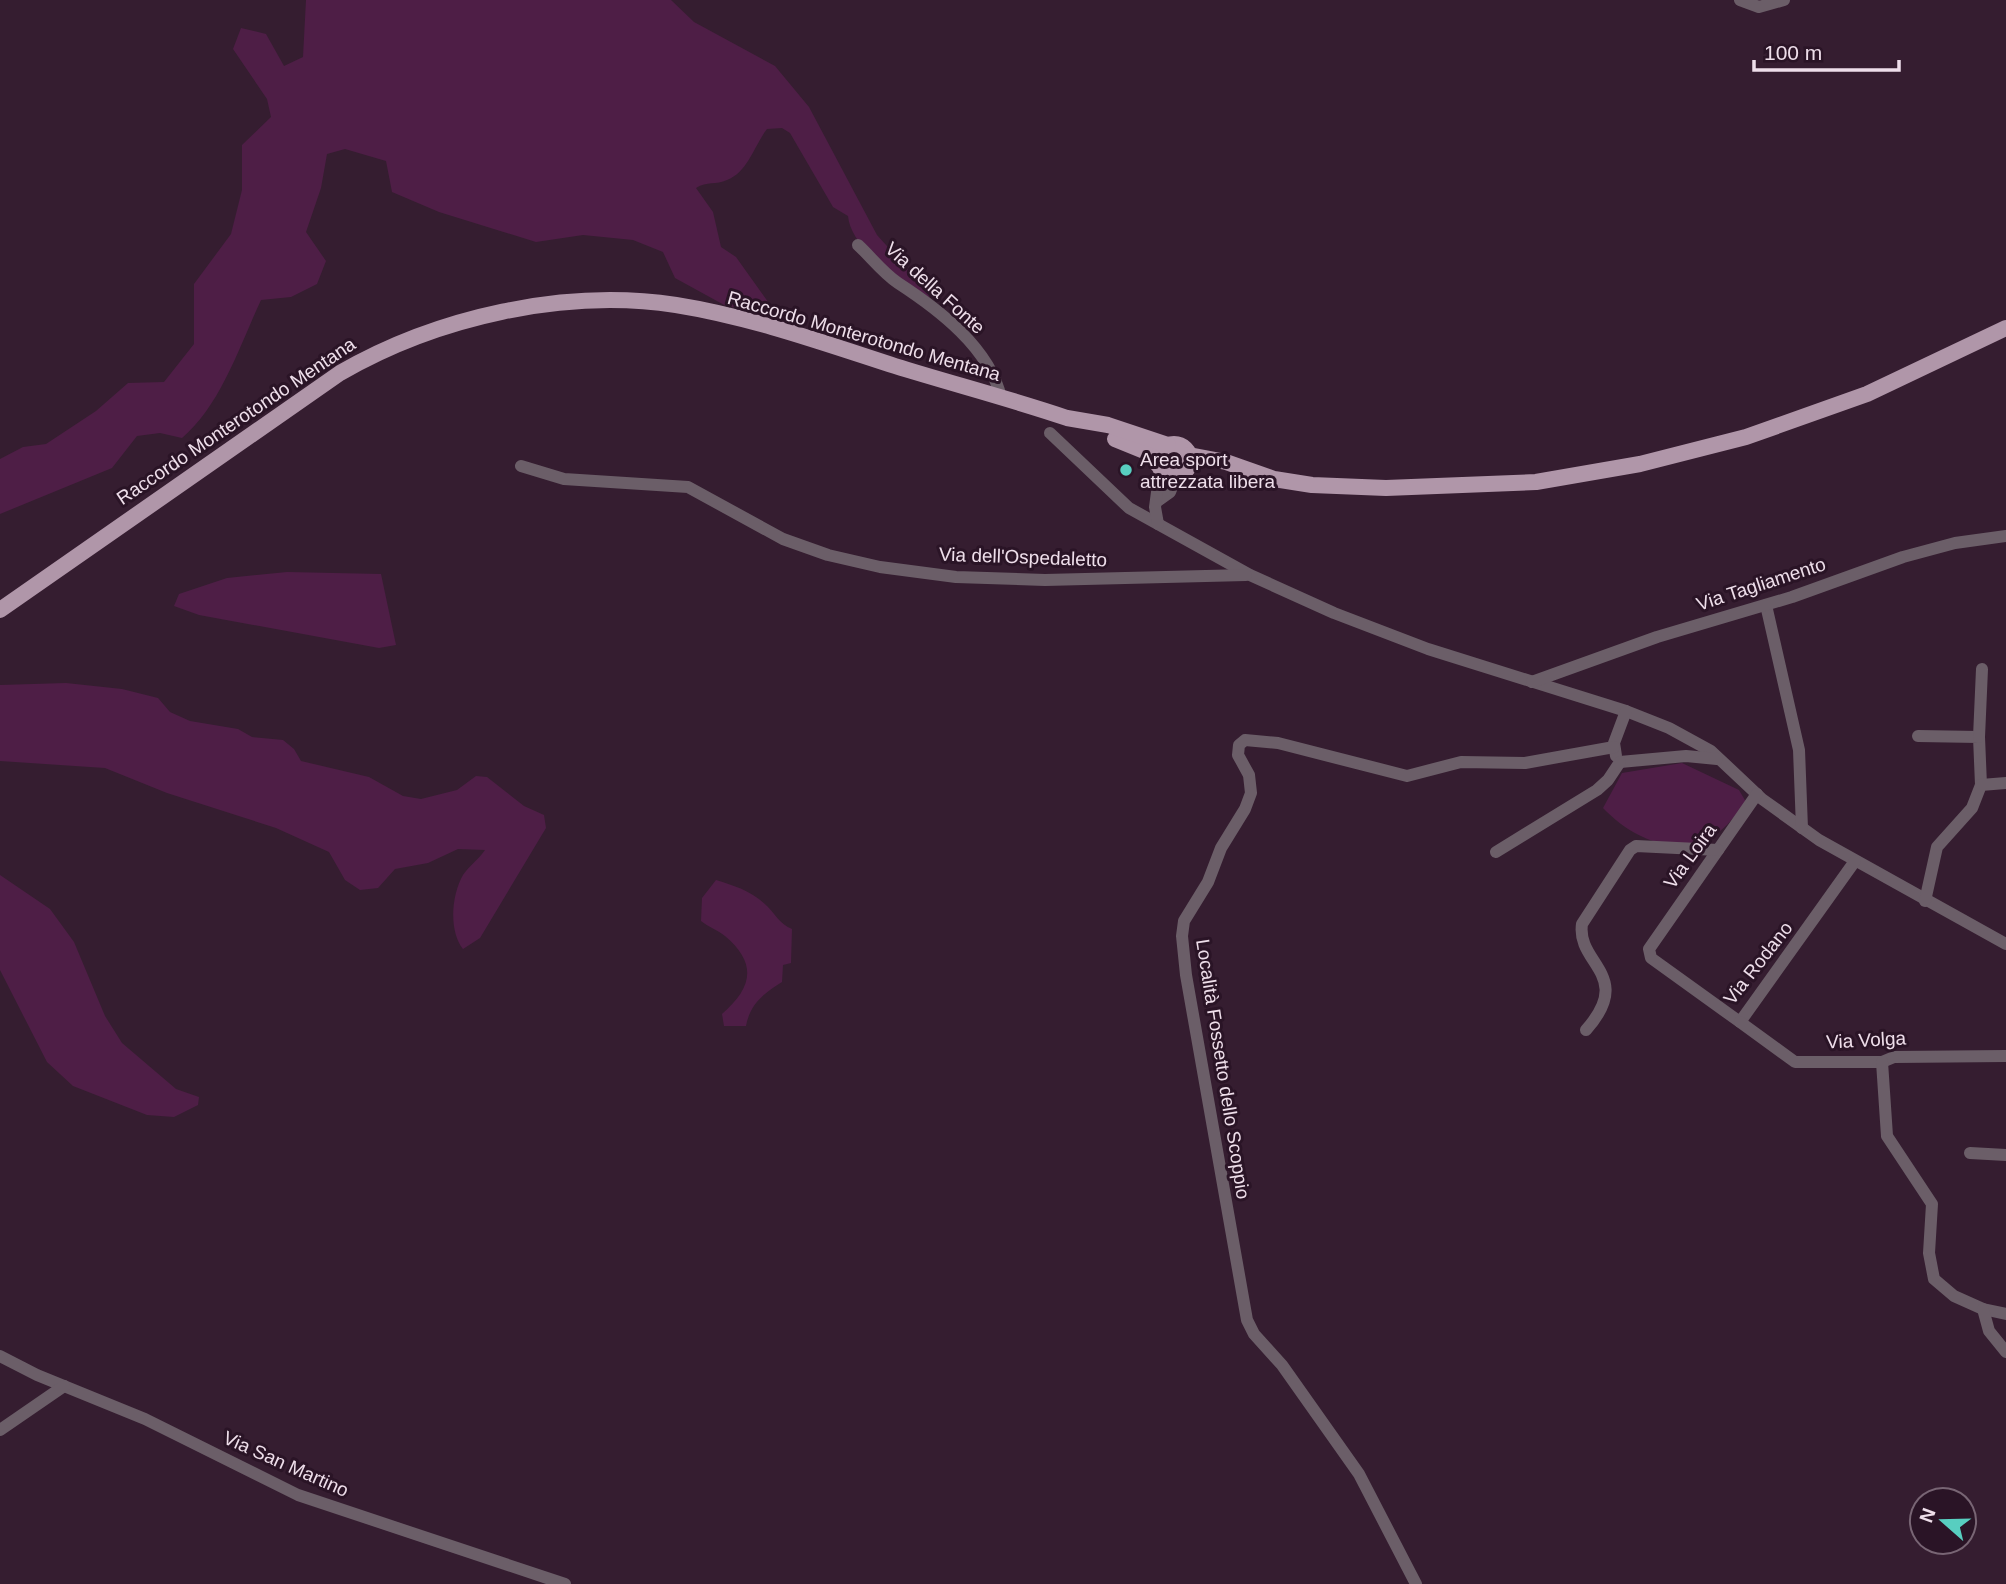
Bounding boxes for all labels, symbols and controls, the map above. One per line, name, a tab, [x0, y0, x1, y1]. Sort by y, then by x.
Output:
scale bar	[1754, 28, 1899, 72]
text: 100 m	[1764, 41, 1822, 64]
street label: Via della Fonte	[881, 238, 989, 338]
street label: Raccordo Monterotondo Mentana	[725, 287, 1003, 385]
street label: Raccordo Monterotondo Mentana	[113, 333, 360, 509]
place label: Area sport attrezzata libera	[1140, 449, 1276, 492]
marker: Area sport attrezzata libera	[1118, 462, 1134, 478]
street label: Via dell'Ospedaletto	[939, 544, 1107, 570]
street label: Via Tagliamento	[1694, 553, 1828, 615]
street label: Via Loira	[1660, 819, 1721, 892]
street label: Via Rodano	[1719, 918, 1797, 1008]
street label: Località Fossetto dello Scoppio	[1192, 937, 1254, 1201]
street label: Via Volga	[1826, 1027, 1907, 1053]
street label: Via San Martino	[220, 1427, 352, 1501]
north arrow	[1908, 1486, 1978, 1556]
text: N	[1915, 1505, 1940, 1525]

